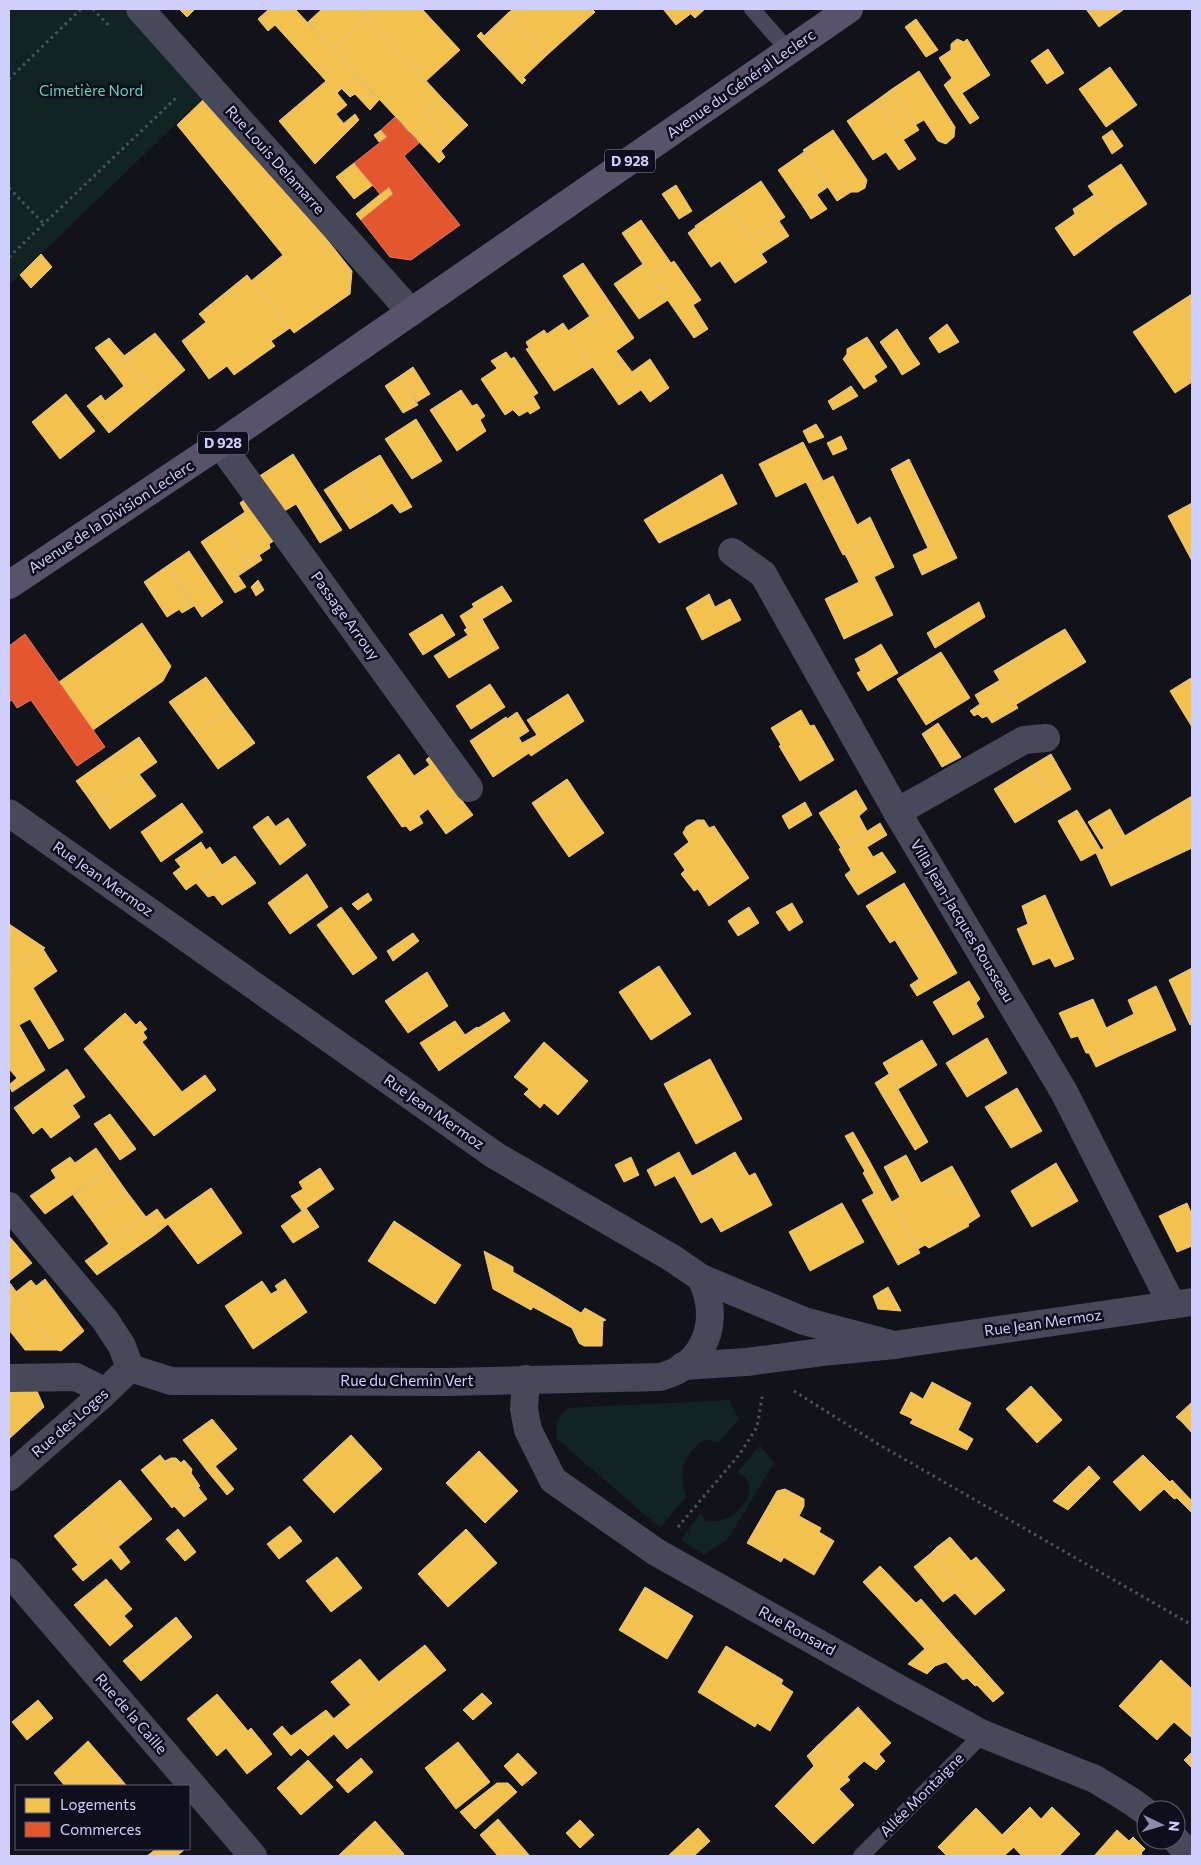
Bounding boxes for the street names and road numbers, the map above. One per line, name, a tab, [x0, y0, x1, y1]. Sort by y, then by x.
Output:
street label: Avenue du Général Leclerc	[663, 25, 818, 141]
street label: Rue Louis Delamarre	[222, 101, 329, 217]
road number: D 928	[605, 150, 655, 172]
road number: D 928	[198, 432, 248, 454]
street label: Avenue de la Division Leclerc	[25, 456, 196, 576]
street label: Passage Arrouy	[308, 568, 384, 663]
street label: Villa Jean-Jacques Rousseau	[907, 836, 1019, 1005]
street label: Rue Jean Mermoz	[50, 837, 157, 920]
street label: Rue Jean Mermoz	[381, 1070, 488, 1153]
street label: Rue Jean Mermoz	[983, 1305, 1103, 1339]
street label: Rue du Chemin Vert	[340, 1371, 474, 1389]
street label: Rue des Loges	[27, 1384, 111, 1460]
street label: Rue Ronsard	[756, 1602, 839, 1659]
street label: Rue de la Caille	[92, 1669, 172, 1757]
street label: Allée Montaigne	[876, 1749, 967, 1840]

